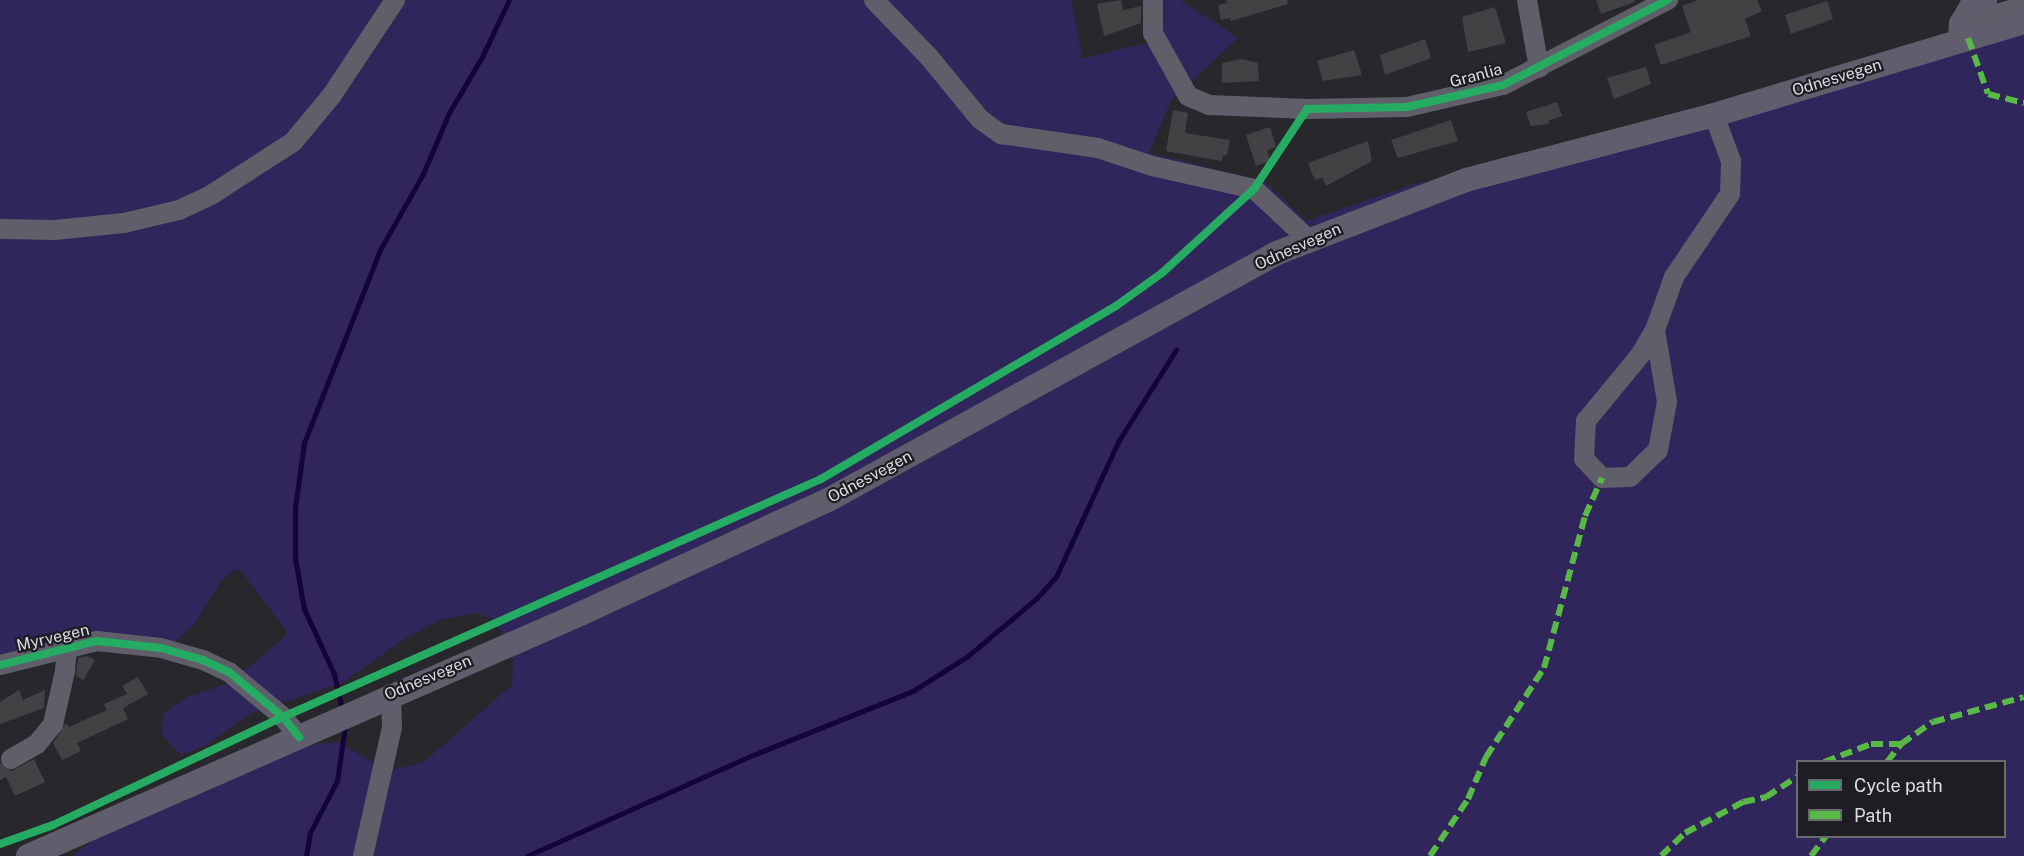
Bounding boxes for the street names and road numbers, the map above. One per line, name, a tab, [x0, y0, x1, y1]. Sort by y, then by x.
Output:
street label: Odnesvegen	[1790, 55, 1884, 101]
street label: Granlia	[1448, 60, 1504, 92]
street label: Odnesvegen	[1252, 219, 1344, 275]
street label: Odnesvegen	[825, 447, 915, 507]
street label: Myrvegen	[15, 620, 91, 656]
street label: Odnesvegen	[382, 651, 474, 705]

